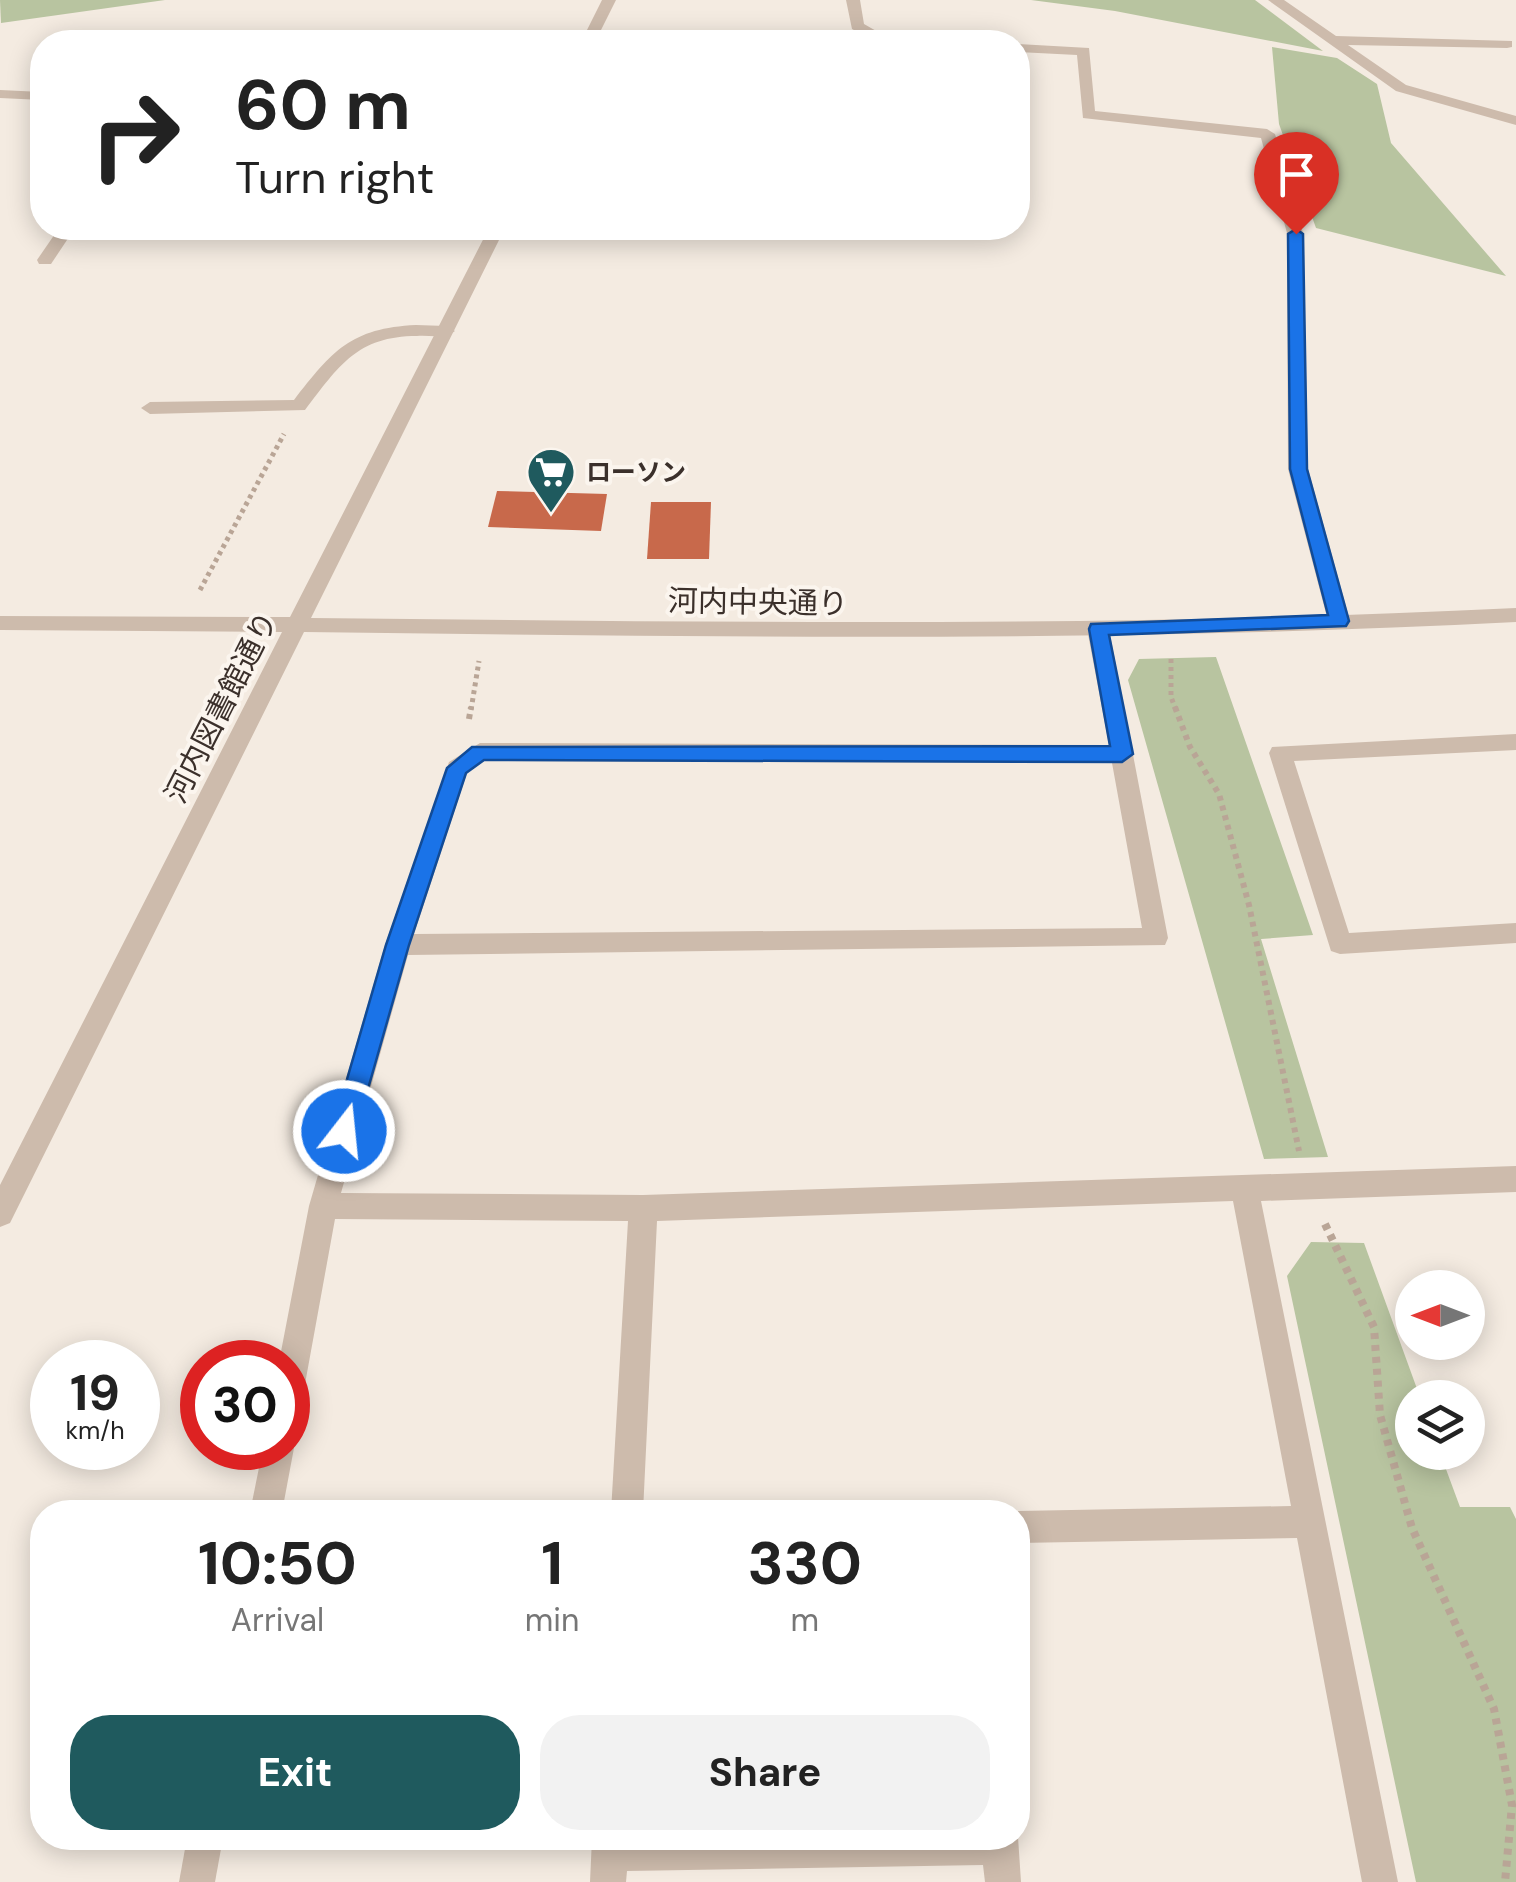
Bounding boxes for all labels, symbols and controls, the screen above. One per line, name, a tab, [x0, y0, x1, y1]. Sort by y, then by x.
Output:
text: 60 m	[235, 60, 411, 151]
icon: right	[70, 70, 200, 200]
pin	[1254, 132, 1339, 235]
icon: arrive	[1269, 147, 1324, 202]
text: Turn right	[235, 148, 434, 207]
supermarket icon: ローソン	[525, 446, 577, 514]
place label: ローソン	[586, 456, 686, 489]
street label: 河内中央通り	[668, 581, 848, 623]
street label: 河内図書館通り	[156, 605, 286, 809]
position arrow	[292, 1079, 396, 1183]
north arrow	[1395, 1270, 1485, 1360]
map controls	[1395, 1270, 1485, 1470]
speed limit sign: 30	[180, 1340, 310, 1470]
text: 19	[70, 1360, 120, 1426]
button: layers	[1395, 1380, 1485, 1470]
text: km/h	[65, 1414, 125, 1447]
text: 10:50	[198, 1524, 357, 1603]
text: 1	[541, 1524, 563, 1603]
text: 330	[747, 1524, 862, 1603]
text: Arrival	[231, 1599, 324, 1641]
text: min	[525, 1599, 579, 1641]
text: m	[790, 1599, 819, 1641]
button: Exit	[70, 1715, 520, 1830]
button: Share	[540, 1715, 990, 1830]

